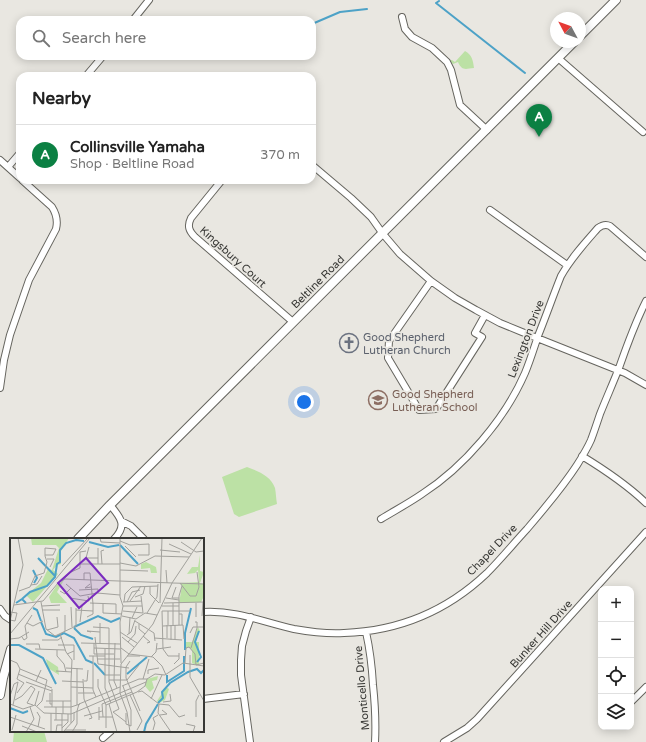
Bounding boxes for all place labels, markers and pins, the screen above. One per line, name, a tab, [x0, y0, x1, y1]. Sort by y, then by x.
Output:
pin: A	[526, 104, 552, 137]
place label: Good Shepherd Lutheran Church	[363, 331, 451, 357]
church icon: Good Shepherd Lutheran Church	[338, 332, 360, 354]
place label: Good Shepherd Lutheran School	[392, 388, 478, 414]
school or university icon: Good Shepherd Lutheran School	[367, 389, 389, 411]

